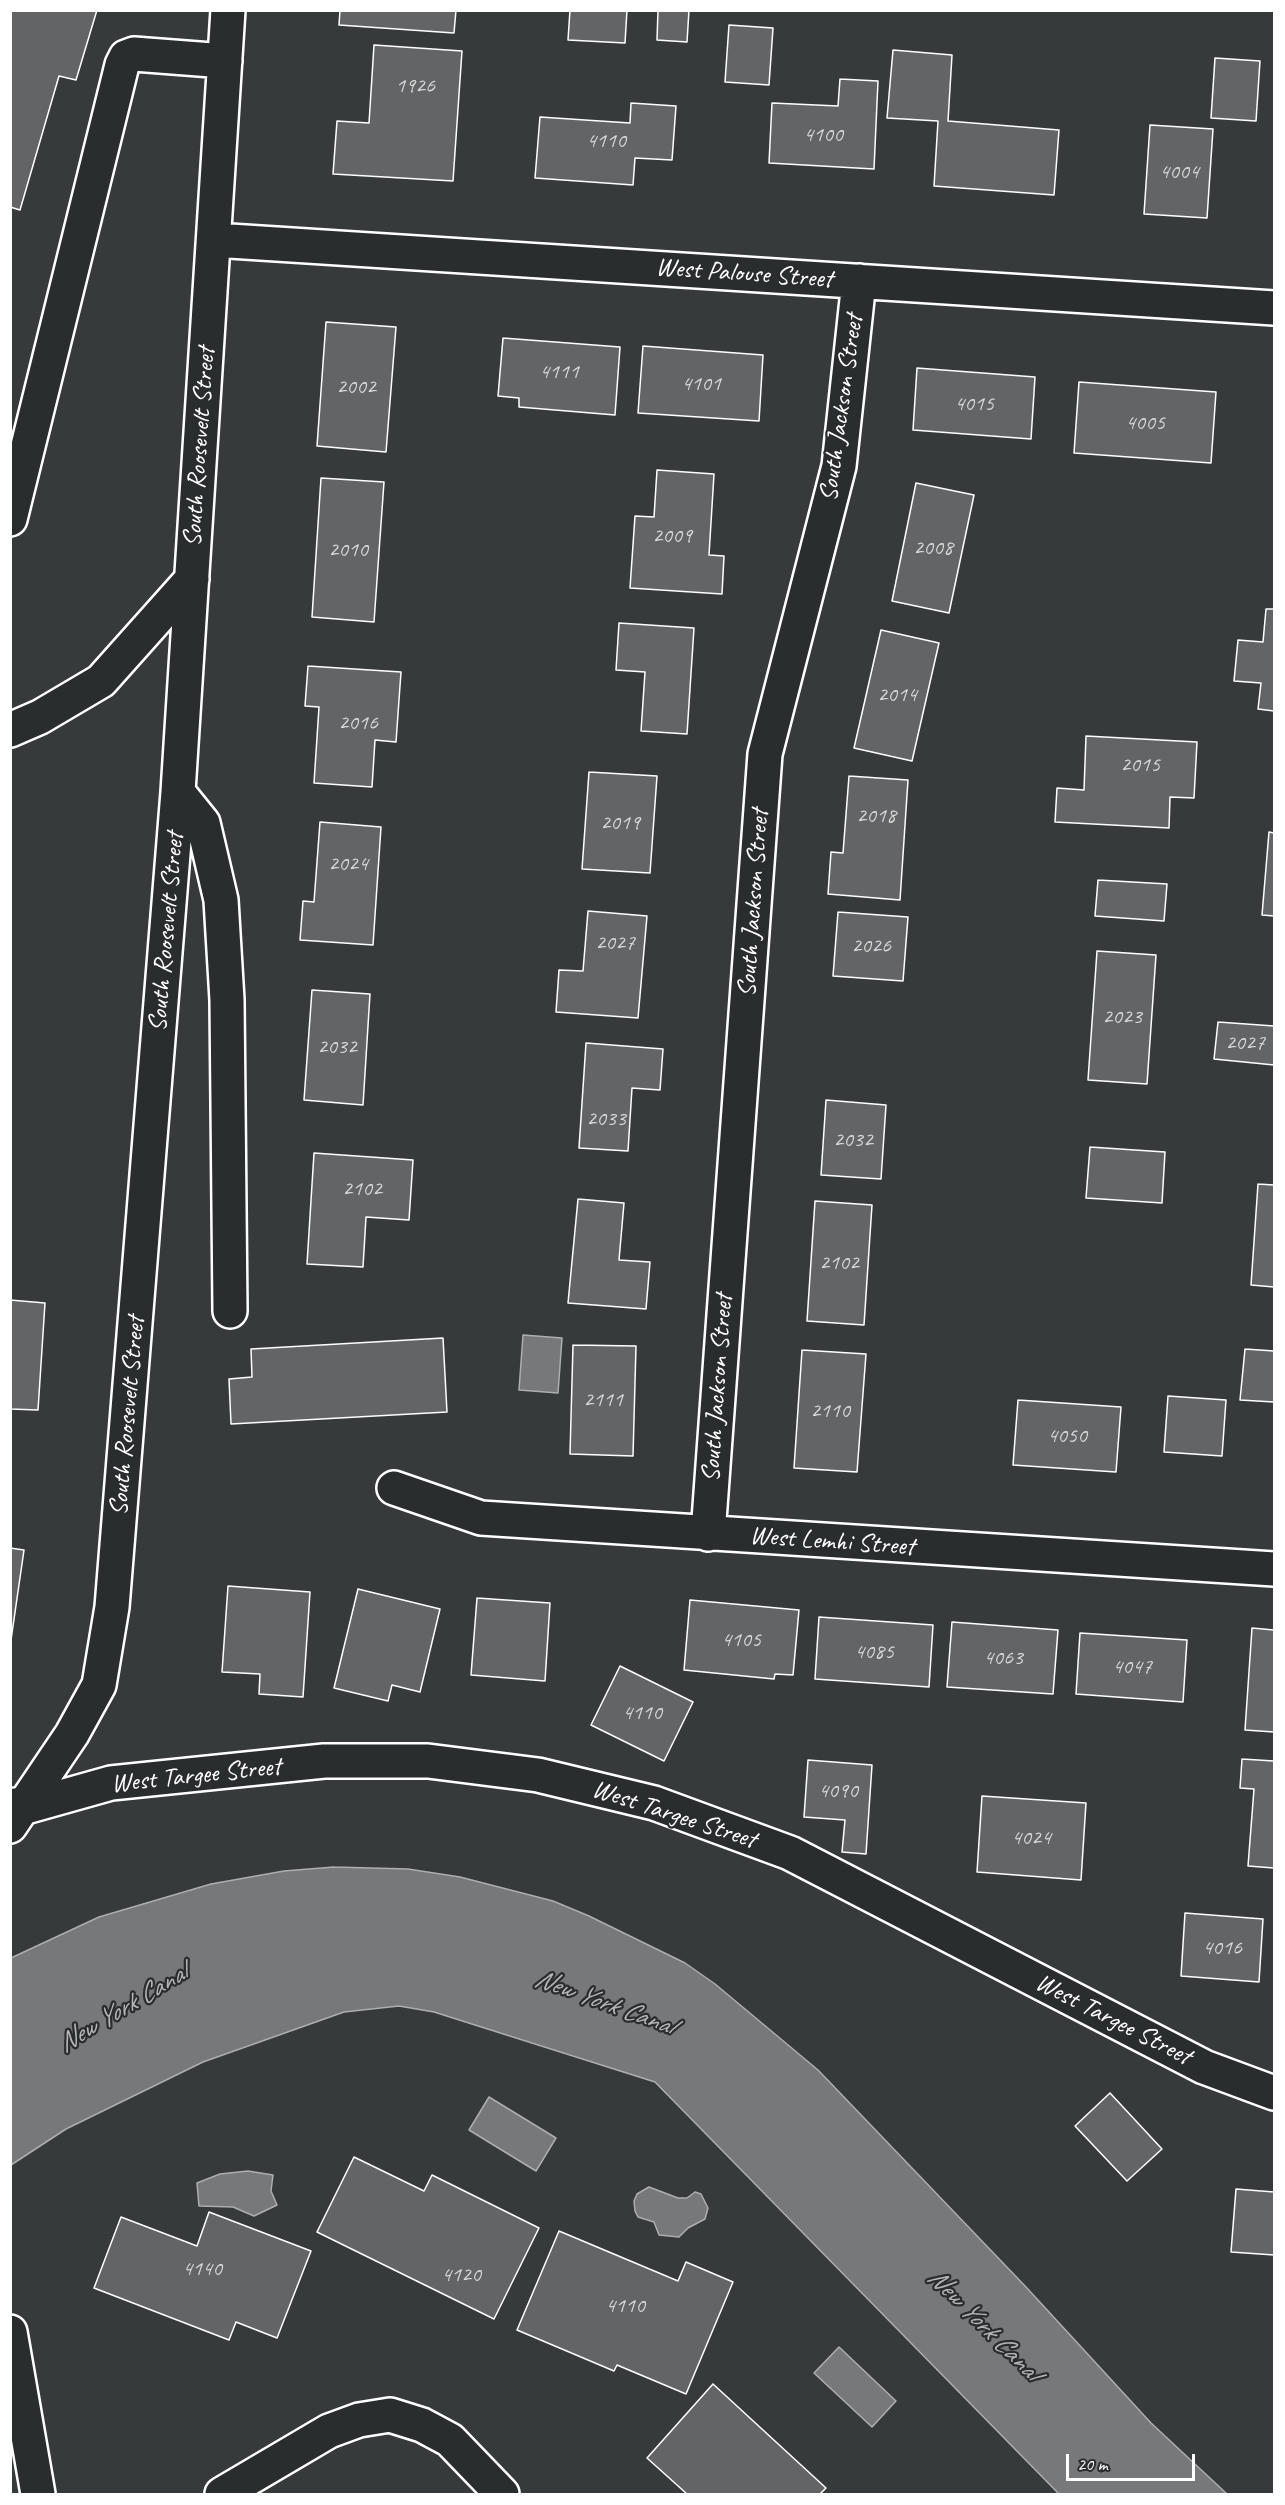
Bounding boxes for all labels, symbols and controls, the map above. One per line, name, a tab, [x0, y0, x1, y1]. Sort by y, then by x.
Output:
house number: 1926	[395, 73, 435, 99]
house number: 4100	[803, 122, 843, 148]
house number: 4110	[586, 128, 626, 154]
house number: 4004	[1159, 159, 1199, 185]
street label: West Palouse Street	[655, 252, 833, 296]
street label: South Jackson Street	[813, 313, 871, 503]
street label: South Roosevelt Street	[177, 346, 223, 548]
house number: 4111	[539, 359, 579, 385]
house number: 4101	[681, 371, 721, 397]
house number: 2002	[336, 374, 376, 400]
house number: 4015	[954, 391, 994, 417]
house number: 4005	[1125, 410, 1165, 436]
house number: 2009	[652, 523, 692, 549]
house number: 2008	[913, 535, 953, 561]
house number: 2010	[328, 537, 368, 563]
house number: 2014	[877, 682, 917, 708]
house number: 2016	[338, 710, 378, 736]
house number: 2015	[1120, 752, 1160, 778]
house number: 2018	[856, 803, 896, 829]
street label: South Jackson Street	[732, 808, 776, 998]
house number: 2019	[600, 810, 640, 836]
street label: South Roosevelt Street	[143, 831, 191, 1033]
house number: 2024	[328, 851, 368, 877]
house number: 2027	[595, 930, 635, 956]
house number: 2026	[851, 933, 891, 959]
house number: 2023	[1102, 1004, 1142, 1030]
house number: 2027	[1225, 1030, 1265, 1056]
house number: 2032	[317, 1034, 357, 1060]
house number: 2033	[586, 1106, 626, 1132]
house number: 2032	[833, 1127, 873, 1153]
house number: 2102	[342, 1176, 382, 1202]
house number: 2102	[819, 1250, 859, 1276]
street label: South Jackson Street	[696, 1293, 740, 1483]
street label: South Roosevelt Street	[104, 1315, 152, 1517]
house number: 2111	[583, 1387, 623, 1413]
house number: 2110	[810, 1398, 850, 1424]
house number: 4050	[1047, 1423, 1087, 1449]
street label: West Lemhi Street	[749, 1521, 915, 1563]
house number: 4105	[721, 1627, 761, 1653]
house number: 4085	[854, 1639, 894, 1665]
house number: 4063	[983, 1645, 1023, 1671]
house number: 4047	[1112, 1654, 1152, 1680]
house number: 4110	[622, 1700, 662, 1726]
street label: West Targee Street	[110, 1752, 282, 1800]
street label: West Targee Street	[588, 1774, 760, 1856]
house number: 4090	[818, 1778, 858, 1804]
house number: 4024	[1011, 1825, 1051, 1851]
house number: 4016	[1202, 1935, 1242, 1961]
water label: New York Canal	[52, 1958, 194, 2060]
water label: New York Canal	[530, 1963, 678, 2043]
street label: West Targee Street	[1030, 1967, 1196, 2073]
house number: 4140	[182, 2256, 222, 2282]
house number: 4120	[441, 2262, 481, 2288]
water label: New York Canal	[920, 2262, 1046, 2388]
house number: 4110	[605, 2293, 645, 2319]
scale bar	[1069, 2442, 1198, 2480]
text: 20 m	[1077, 2453, 1108, 2475]

